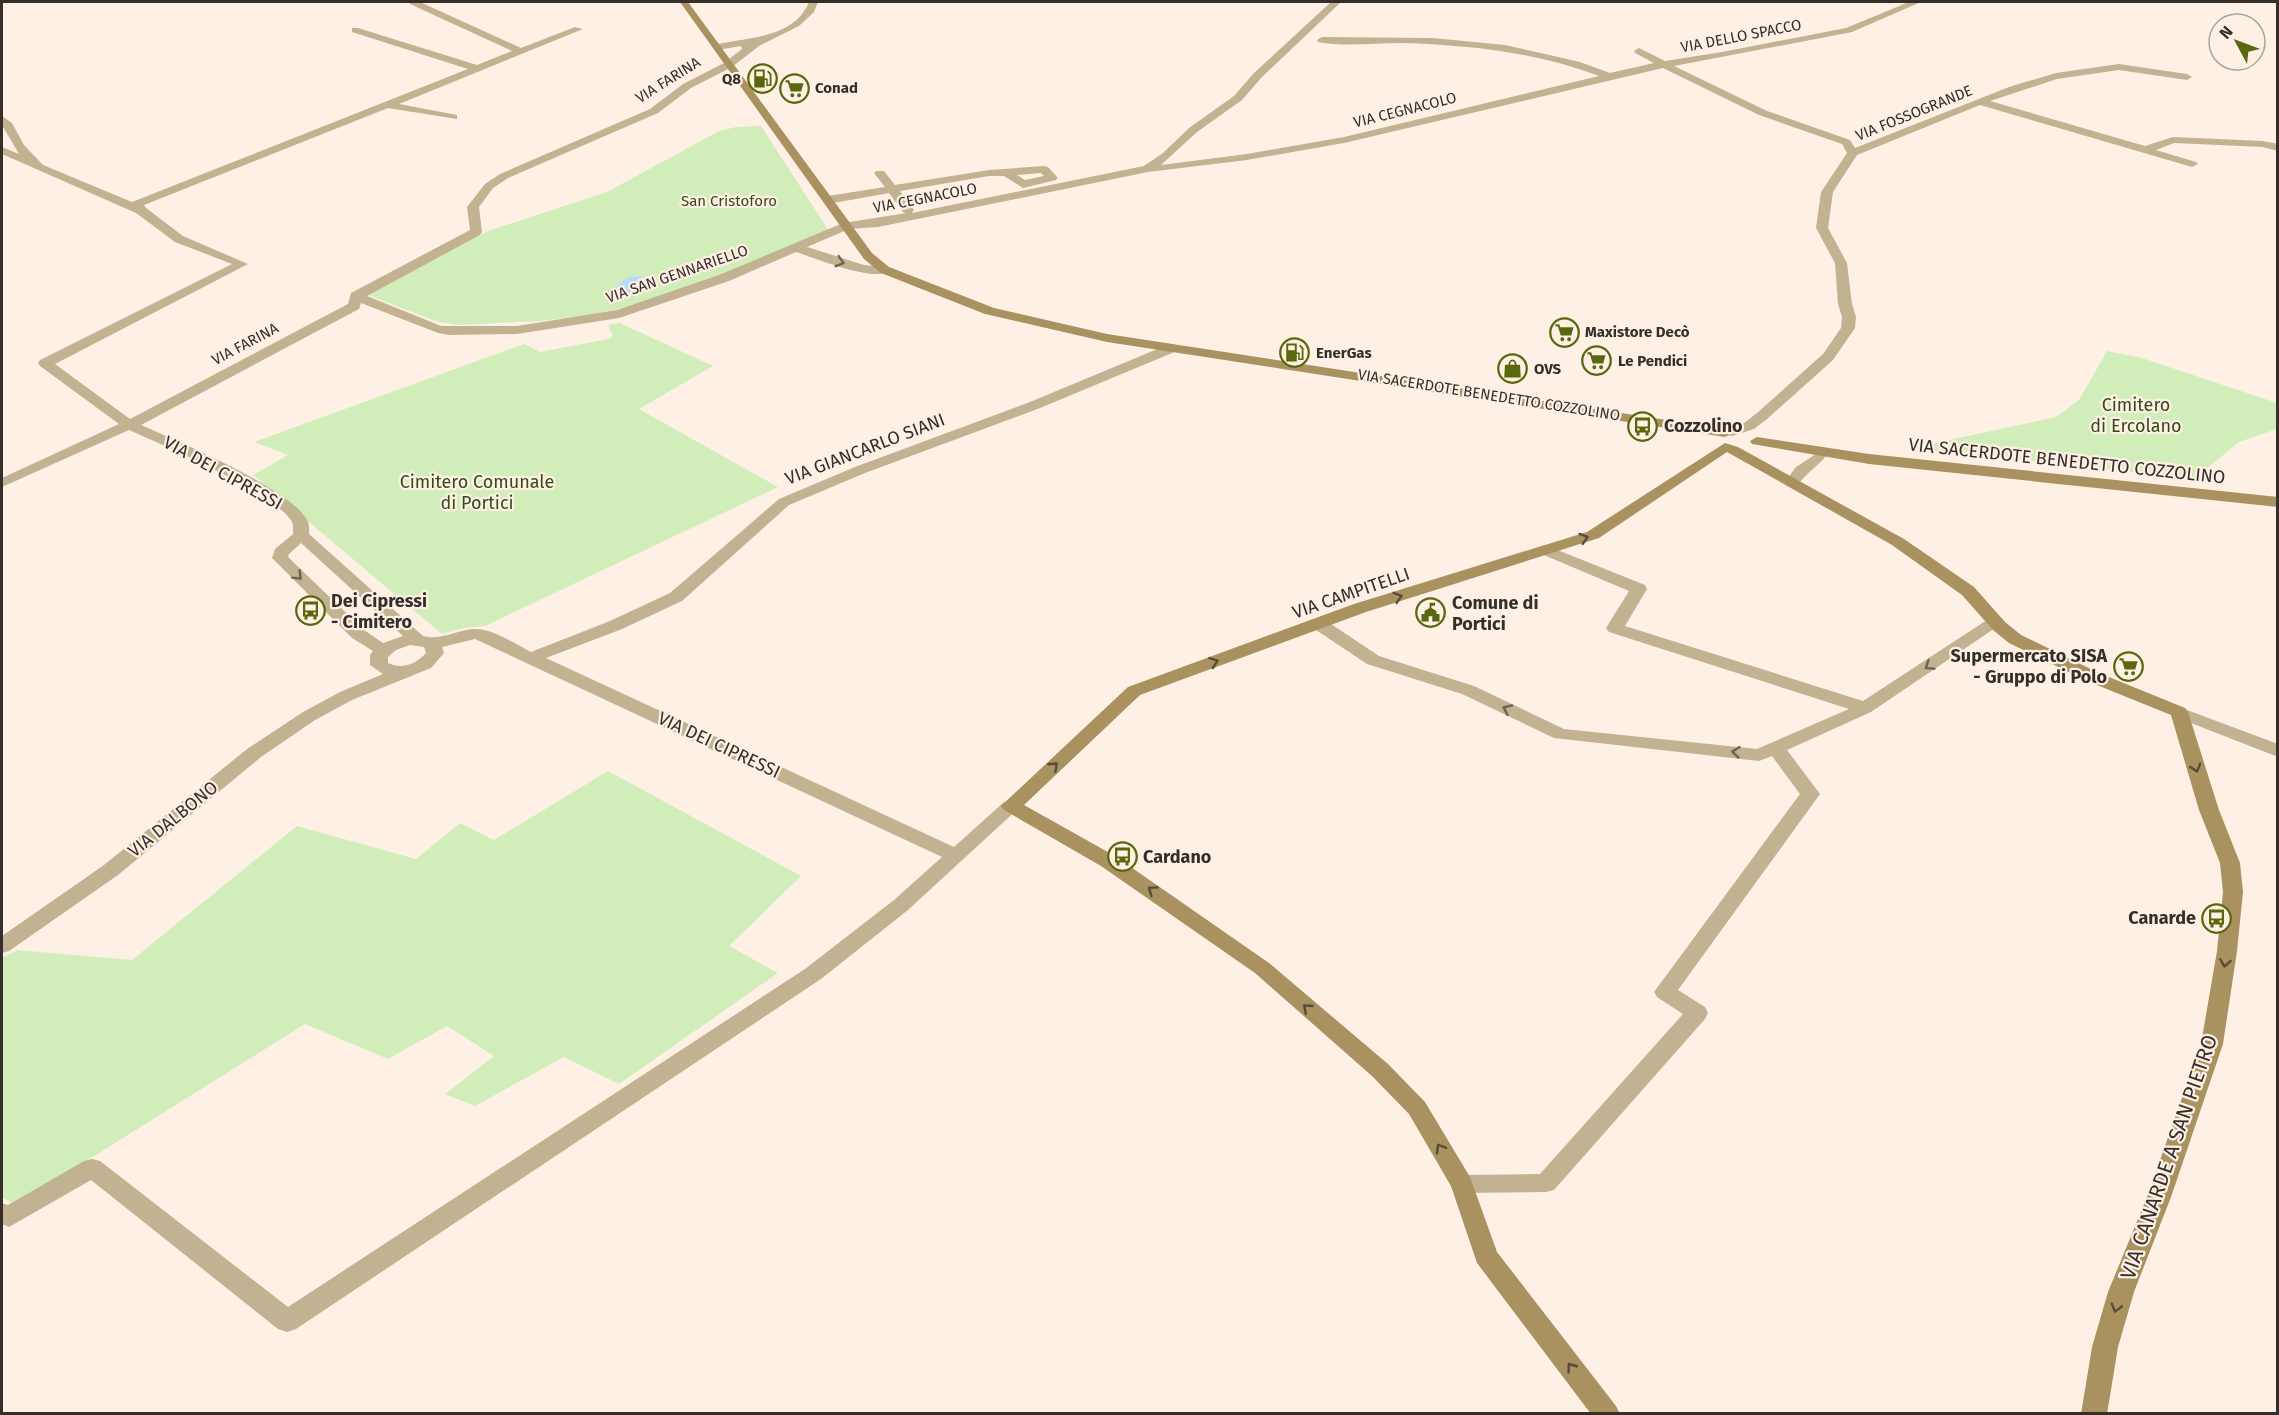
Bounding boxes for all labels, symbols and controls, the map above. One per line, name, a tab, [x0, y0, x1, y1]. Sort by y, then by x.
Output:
north arrow	[2207, 12, 2267, 72]
street label: VIA DELLO SPACCO	[1679, 15, 1803, 57]
text: N	[2215, 22, 2237, 43]
street label: VIA FARINA	[632, 53, 704, 107]
fuel station icon: Q8	[746, 63, 778, 95]
place label: Q8	[722, 70, 741, 88]
supermarket icon: Conad	[778, 72, 810, 104]
place label: Conad	[815, 79, 858, 97]
street label: VIA FOSSOGRANDE	[1853, 81, 1975, 145]
street label: VIA CEGNACOLO	[1352, 89, 1458, 131]
street label: VIA CEGNACOLO	[872, 179, 978, 217]
park label: San Cristoforo	[681, 192, 777, 210]
street label: VIA SAN GENNARIELLO	[604, 241, 750, 307]
one-way arrow	[835, 255, 845, 267]
supermarket icon: Maxistore Decò	[1548, 316, 1580, 348]
street label: VIA FARINA	[209, 319, 282, 369]
place label: Maxistore Decò	[1585, 323, 1690, 341]
fuel station icon: EnerGas	[1279, 337, 1311, 369]
place label: EnerGas	[1316, 344, 1372, 362]
supermarket icon: Le Pendici	[1581, 345, 1613, 377]
place label: Le Pendici	[1618, 352, 1687, 370]
shop icon: OVS	[1497, 353, 1529, 385]
place label: OVS	[1534, 360, 1562, 378]
street label: VIA SACERDOTE BENEDETTO COZZOLINO	[1357, 365, 1621, 425]
park label: Cimitero di Ercolano	[2090, 394, 2182, 437]
street label: VIA GIANCARLO SIANI	[782, 408, 948, 490]
bus stop icon: Cozzolino	[1627, 410, 1659, 442]
place label: Cozzolino	[1664, 415, 1743, 437]
street label: VIA DEI CIPRESSI	[160, 431, 286, 515]
street label: VIA SACERDOTE BENEDETTO COZZOLINO	[1908, 433, 2226, 489]
park label: Cimitero Comunale di Portici	[400, 471, 554, 514]
one-way arrow	[1578, 533, 1589, 545]
street label: VIA CAMPITELLI	[1289, 563, 1413, 623]
one-way arrow	[292, 569, 302, 580]
place label: Dei Cipressi - Cimitero	[331, 590, 427, 633]
one-way arrow	[1392, 591, 1403, 604]
place label: Comune di Portici	[1452, 592, 1538, 635]
bus stop icon: Dei Cipressi - Cimitero	[294, 595, 326, 627]
public building icon: Comune di Portici	[1415, 597, 1447, 629]
place label: Supermercato SISA - Gruppo di Polo	[1951, 645, 2107, 688]
supermarket icon: Supermercato SISA - Gruppo di Polo	[2112, 650, 2144, 682]
one-way arrow	[1208, 656, 1219, 669]
one-way arrow	[1925, 658, 1936, 669]
one-way arrow	[1503, 704, 1514, 716]
street label: VIA DEI CIPRESSI	[654, 707, 784, 783]
one-way arrow	[1732, 747, 1741, 759]
one-way arrow	[1047, 762, 1057, 773]
one-way arrow	[2189, 763, 2201, 773]
street label: VIA DALBONO	[124, 776, 222, 862]
bus stop icon: Cardano	[1106, 841, 1138, 873]
place label: Cardano	[1143, 846, 1211, 868]
one-way arrow	[1148, 886, 1159, 897]
bus stop icon: Canarde	[2201, 902, 2233, 934]
place label: Canarde	[2128, 907, 2196, 929]
one-way arrow	[2220, 959, 2232, 968]
one-way arrow	[1304, 1004, 1314, 1015]
street label: VIA CANARDE A SAN PIETRO	[2115, 1031, 2223, 1283]
one-way arrow	[1436, 1144, 1448, 1154]
one-way arrow	[2111, 1302, 2123, 1313]
one-way arrow	[1567, 1363, 1578, 1374]

